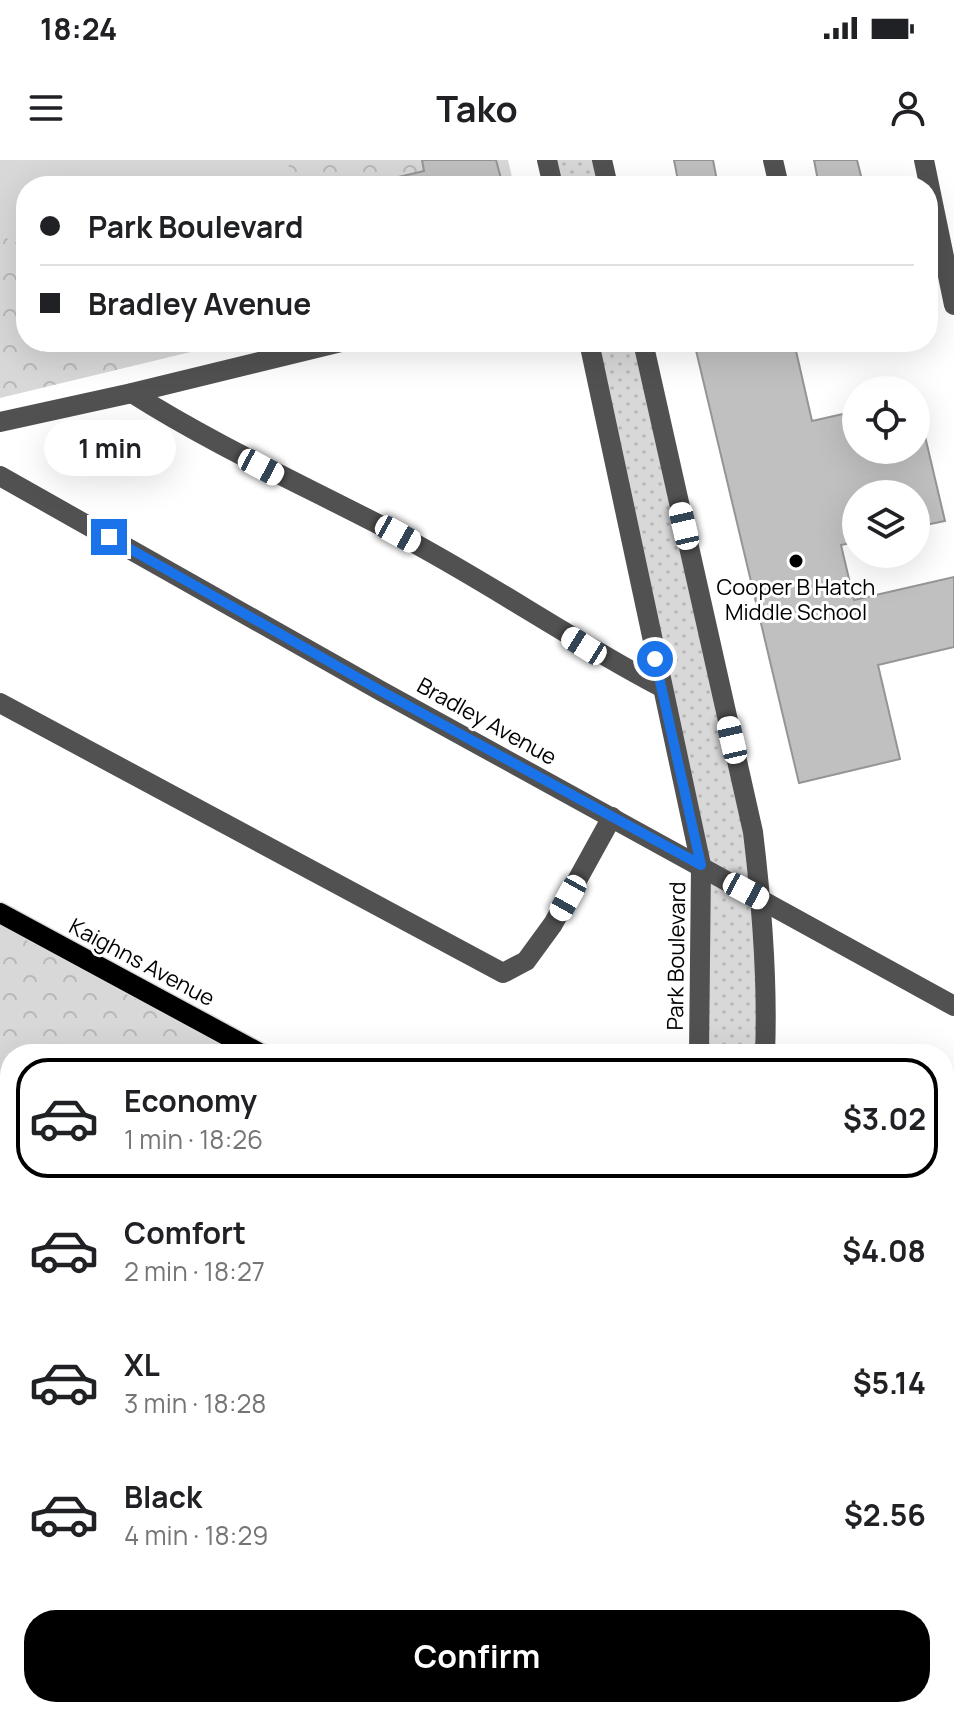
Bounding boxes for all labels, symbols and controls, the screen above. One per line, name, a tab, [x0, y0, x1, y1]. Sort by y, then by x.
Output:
text: 18:24	[40, 8, 117, 49]
text: Tako	[436, 84, 518, 133]
icon: menu	[24, 86, 68, 130]
icon: person	[886, 86, 930, 130]
text: Park Boulevard	[88, 206, 303, 247]
text: Bradley Avenue	[88, 283, 311, 324]
map controls	[842, 376, 930, 568]
button: locate	[842, 376, 930, 464]
callout: 1 min	[43, 421, 175, 477]
text: 1 min	[78, 430, 142, 466]
car	[234, 445, 288, 489]
button: layers	[842, 480, 930, 568]
car	[667, 500, 701, 552]
car	[371, 512, 425, 556]
route end	[91, 519, 127, 555]
marker: Cooper B Hatch Middle School	[787, 552, 805, 570]
place label: Cooper B Hatch Middle School	[717, 572, 875, 627]
car	[557, 623, 611, 669]
route start	[637, 641, 673, 677]
street label: Bradley Avenue	[412, 670, 562, 772]
car	[715, 714, 749, 766]
car	[719, 869, 773, 913]
car	[546, 871, 590, 925]
street label: Park Boulevard	[660, 881, 692, 1031]
street label: Kaighns Avenue	[64, 911, 220, 1013]
text: Economy	[124, 1080, 257, 1121]
icon: car	[28, 1082, 100, 1154]
text: $3.02	[843, 1098, 926, 1139]
text: 1 min · 18:26	[124, 1121, 263, 1157]
text: Comfort	[124, 1212, 246, 1253]
icon: car	[28, 1214, 100, 1286]
text: $4.08	[842, 1230, 926, 1271]
text: 2 min · 18:27	[124, 1253, 265, 1289]
text: XL	[124, 1344, 160, 1385]
icon: car	[28, 1346, 100, 1418]
text: $5.14	[853, 1362, 926, 1403]
text: 3 min · 18:28	[124, 1385, 266, 1421]
text: Black	[124, 1476, 202, 1517]
icon: car	[28, 1478, 100, 1550]
text: $2.56	[844, 1494, 926, 1535]
text: 4 min · 18:29	[124, 1517, 268, 1553]
button: Confirm	[24, 1610, 930, 1702]

